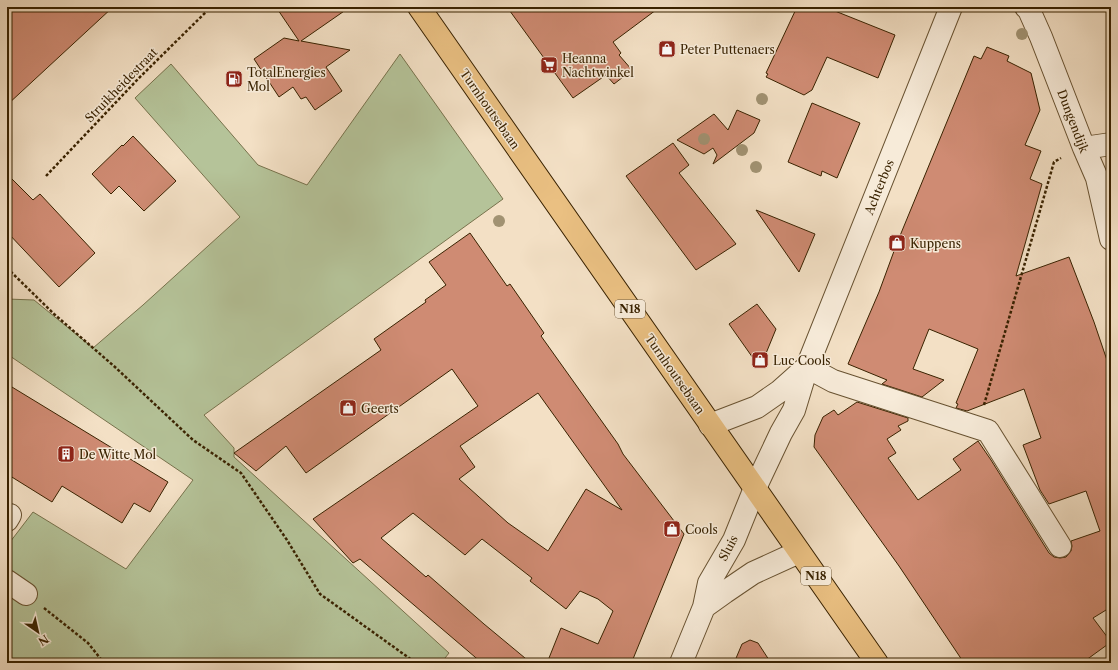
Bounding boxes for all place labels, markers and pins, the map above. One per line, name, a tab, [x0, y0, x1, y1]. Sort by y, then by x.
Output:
shop icon: Peter Puttenaers	[657, 39, 677, 59]
place label: Peter Puttenaers	[680, 42, 775, 57]
place label: Heanna Nachtwinkel	[562, 51, 634, 80]
supermarket icon: Heanna Nachtwinkel	[539, 55, 559, 75]
place label: TotalEnergies Mol	[247, 65, 326, 94]
fuel station icon: TotalEnergies Mol	[224, 69, 244, 89]
shop icon: Kuppens	[887, 233, 907, 253]
place label: Kuppens	[910, 236, 961, 251]
shop icon: Luc Cools	[750, 350, 770, 370]
place label: Luc Cools	[773, 353, 831, 368]
shop icon: Geerts	[338, 398, 358, 418]
place label: Geerts	[361, 401, 399, 416]
building icon: De Witte Mol	[56, 444, 76, 464]
place label: De Witte Mol	[79, 447, 157, 462]
shop icon: Cools	[662, 519, 682, 539]
place label: Cools	[685, 522, 718, 537]

